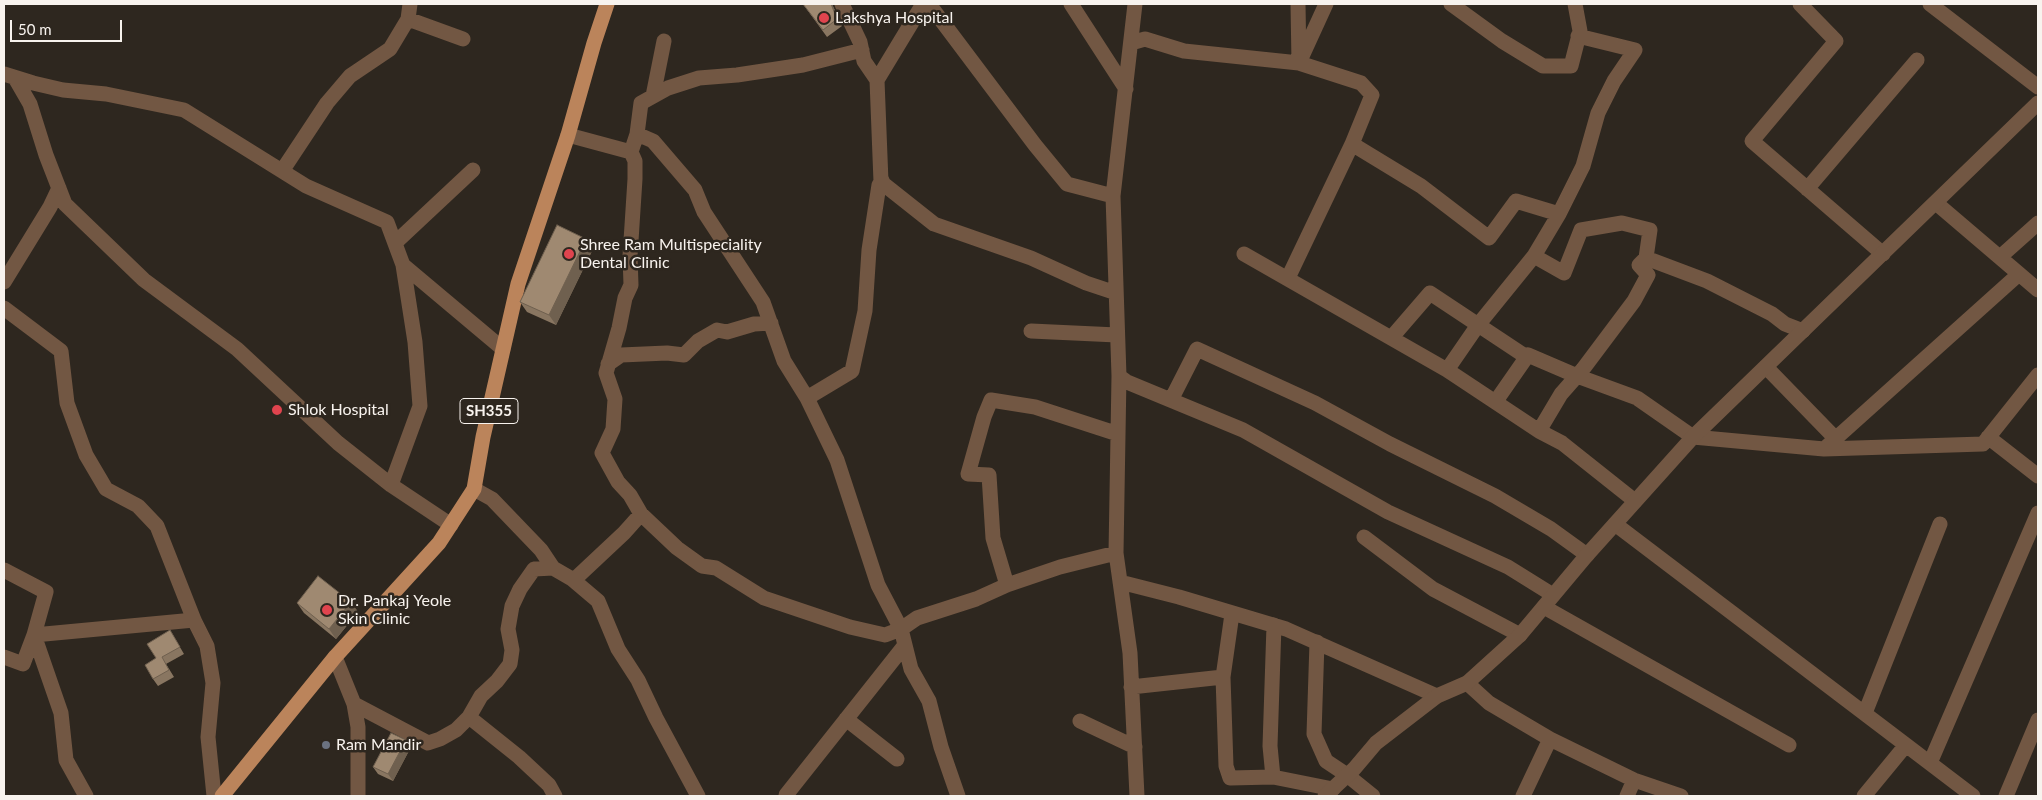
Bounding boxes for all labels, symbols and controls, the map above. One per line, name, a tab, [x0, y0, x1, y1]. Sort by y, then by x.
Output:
place label: Lakshya Hospital	[835, 8, 953, 28]
scale bar	[12, 10, 125, 42]
marker: Lakshya Hospital	[817, 11, 831, 25]
text: 50 m	[18, 20, 52, 38]
place label: Shree Ram Multispeciality Dental Clinic	[580, 235, 762, 273]
marker: Shree Ram Multispeciality Dental Clinic	[562, 247, 576, 261]
road number: SH355	[460, 398, 518, 424]
place label: Shlok Hospital	[288, 400, 389, 420]
marker: Shlok Hospital	[270, 403, 284, 417]
place label: Dr. Pankaj Yeole Skin Clinic	[338, 591, 451, 629]
marker: Dr. Pankaj Yeole Skin Clinic	[320, 603, 334, 617]
place label: Ram Mandir	[336, 735, 421, 755]
marker: Ram Mandir	[320, 739, 332, 751]

